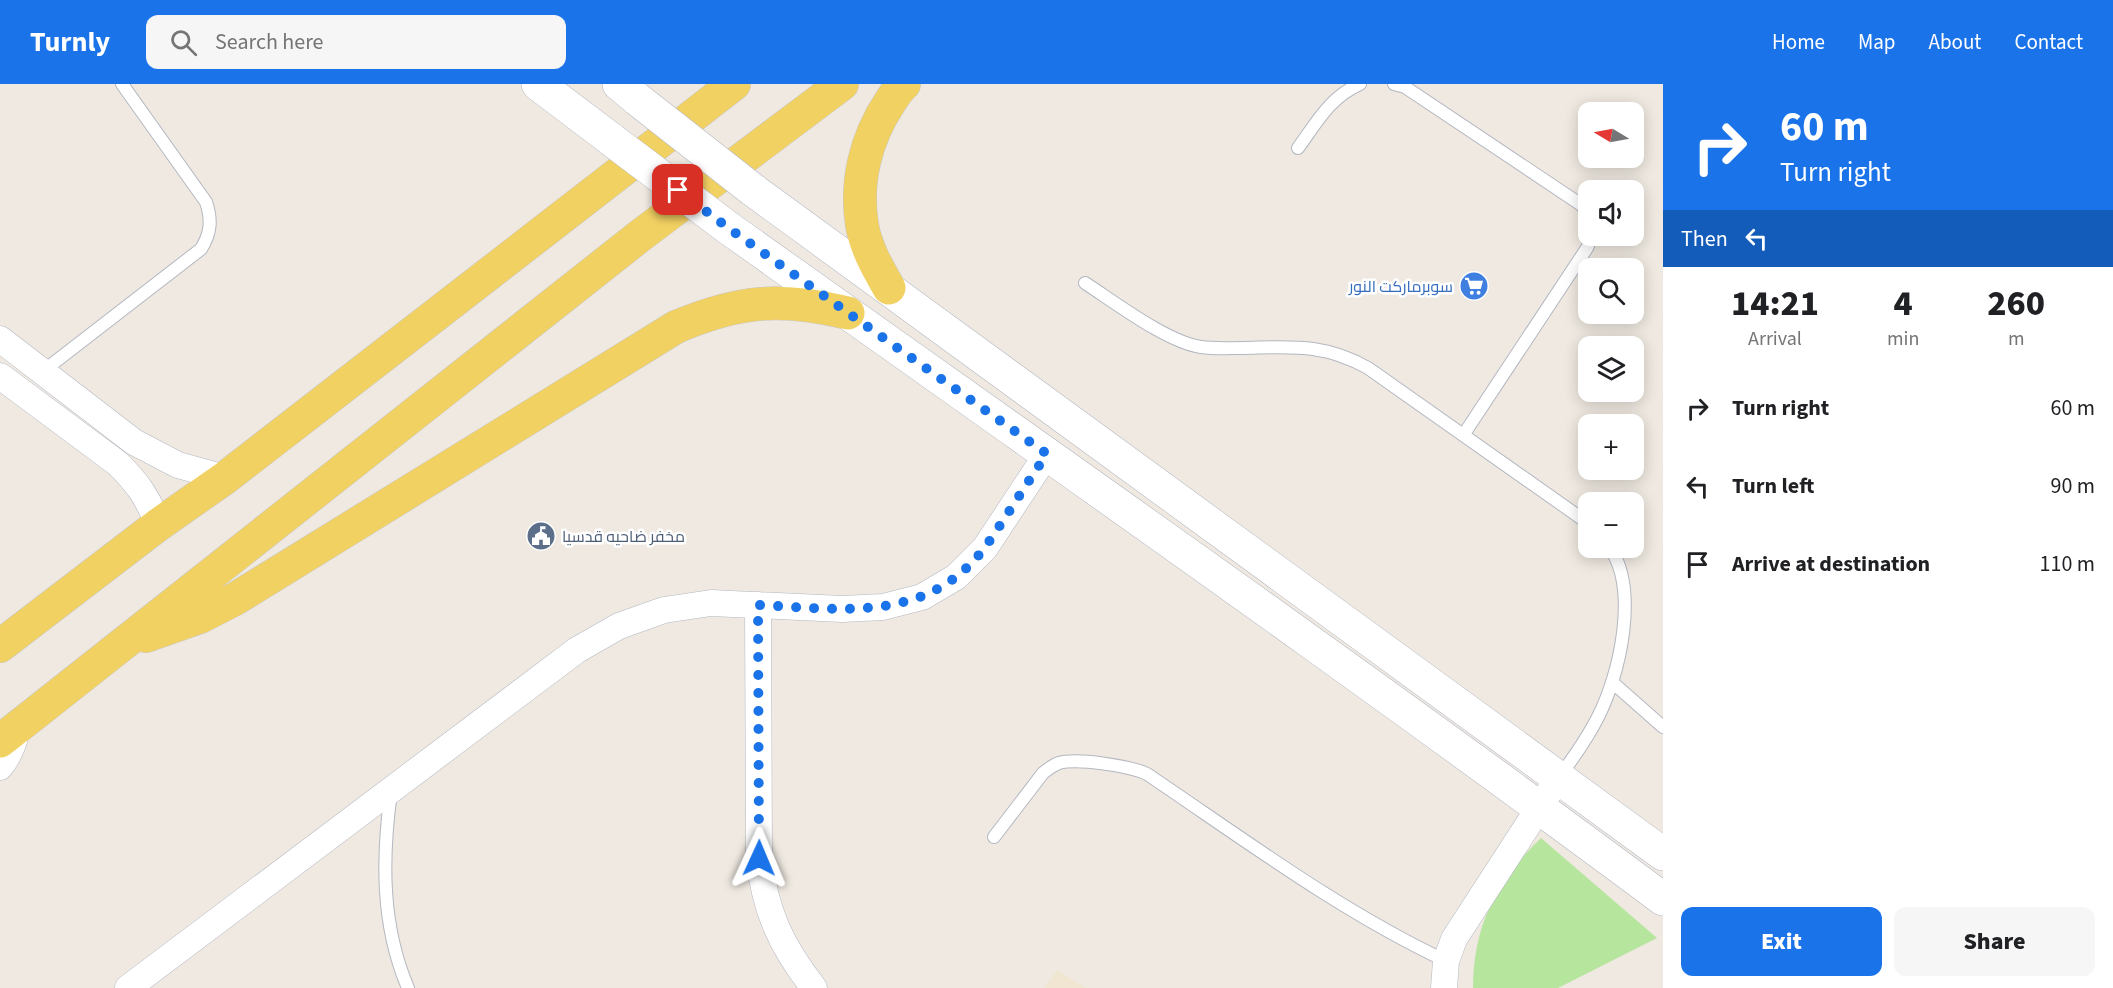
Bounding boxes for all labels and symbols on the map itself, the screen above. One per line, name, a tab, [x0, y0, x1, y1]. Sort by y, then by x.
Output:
north arrow	[1578, 102, 1644, 168]
pin	[652, 164, 703, 215]
supermarket icon: سوبرماركت النور	[1458, 270, 1490, 302]
place label: سوبرماركت النور	[1348, 276, 1453, 298]
public building icon: مخفر ضاحيه قدسيا	[525, 520, 557, 552]
place label: مخفر ضاحيه قدسيا	[562, 526, 685, 548]
position arrow	[727, 826, 791, 890]

